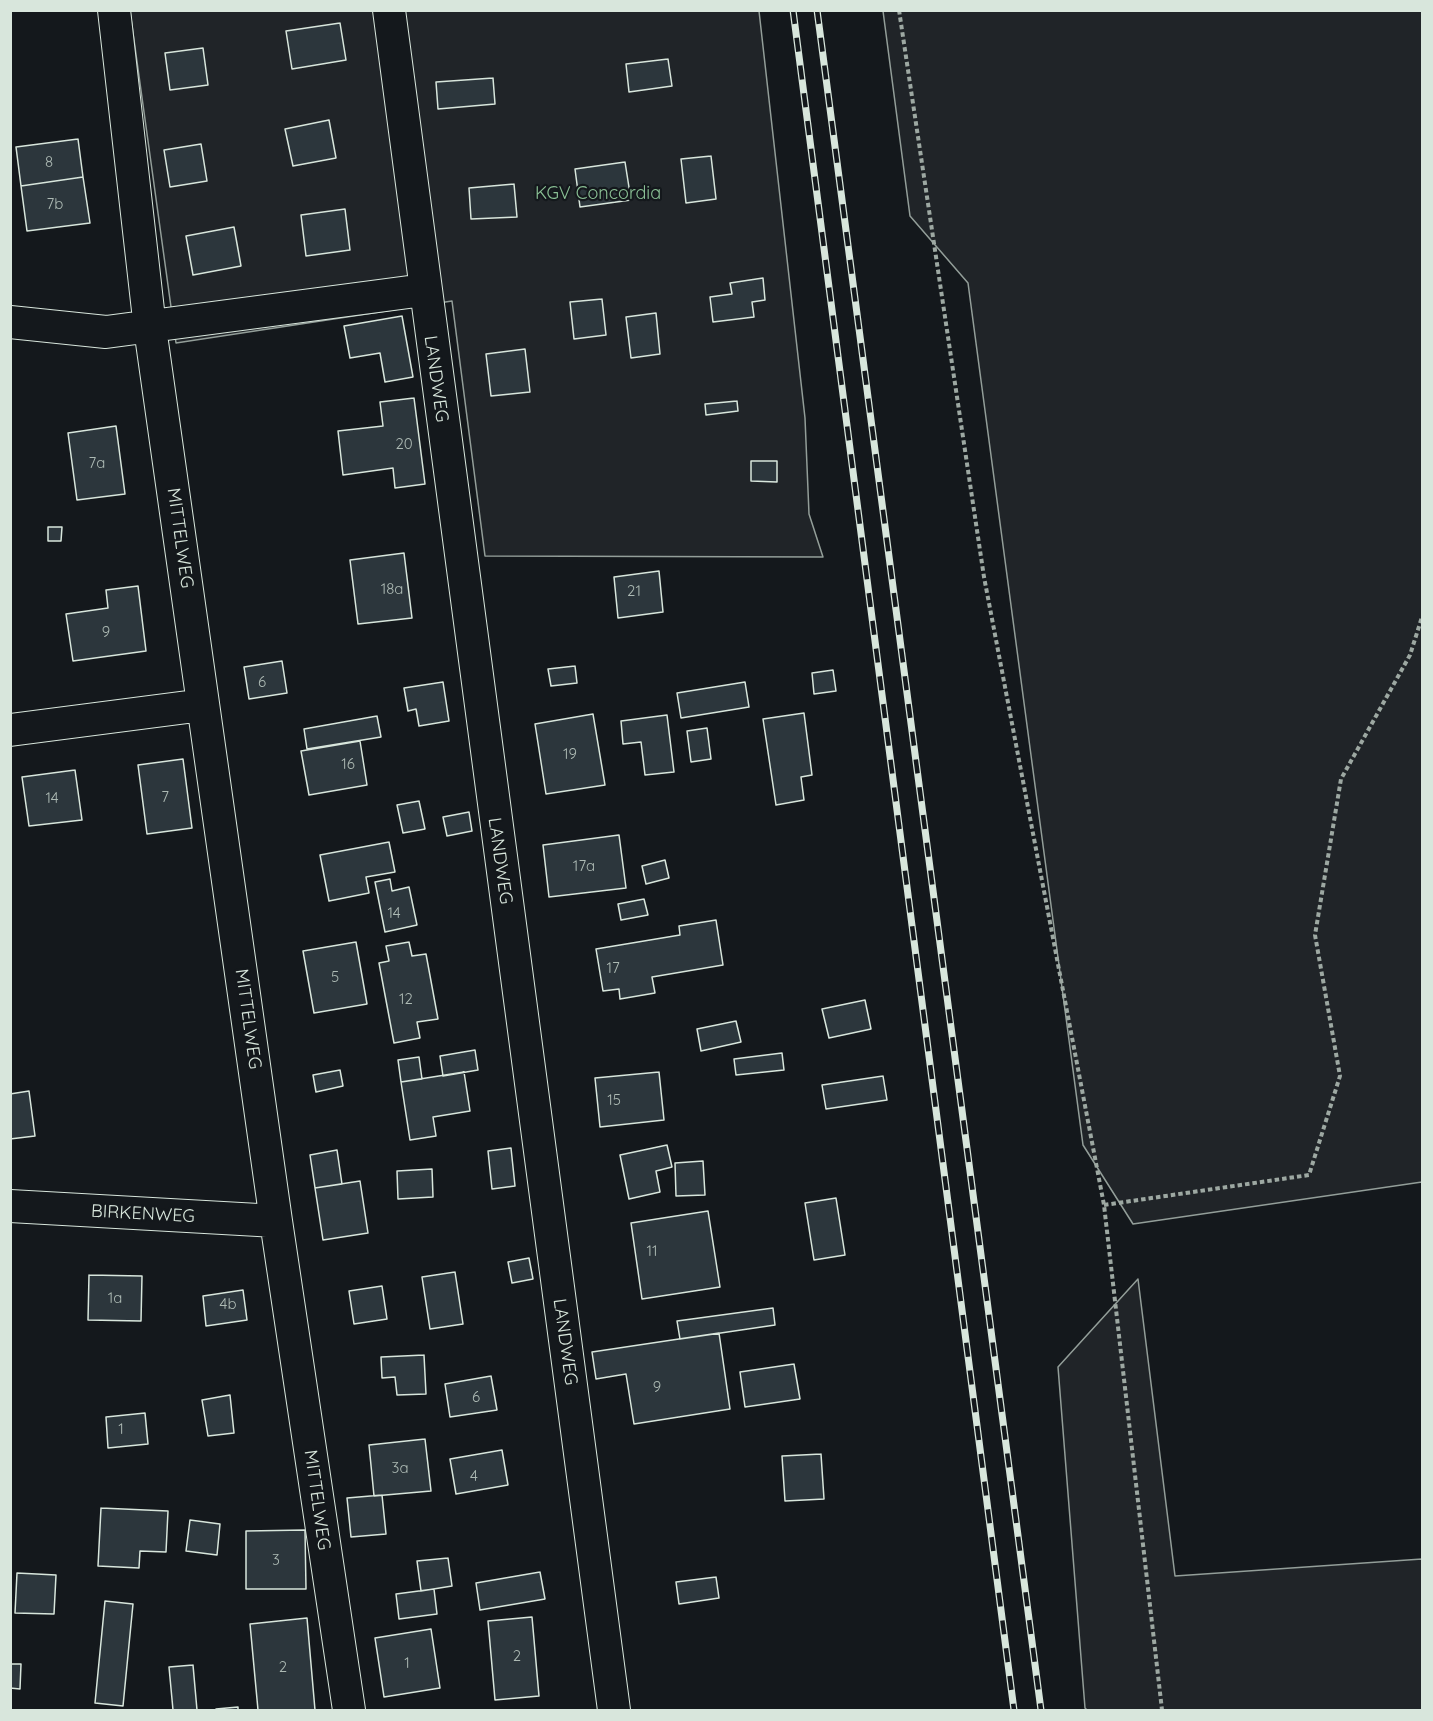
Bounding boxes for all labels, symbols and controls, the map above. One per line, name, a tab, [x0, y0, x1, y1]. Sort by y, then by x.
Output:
house number: 8	[45, 153, 53, 171]
park label: KGV Concordia	[535, 183, 661, 205]
house number: 7b	[47, 195, 63, 213]
street label: LANDWEG	[419, 334, 453, 424]
house number: 20	[395, 435, 413, 453]
house number: 7a	[89, 454, 105, 472]
street label: MITTELWEG	[162, 486, 198, 590]
house number: 18a	[381, 580, 403, 598]
house number: 21	[627, 582, 641, 600]
house number: 9	[102, 623, 110, 641]
house number: 6	[258, 673, 266, 691]
house number: 19	[563, 745, 577, 763]
house number: 16	[341, 755, 355, 773]
house number: 7	[161, 788, 169, 806]
house number: 14	[45, 789, 59, 807]
street label: LANDWEG	[483, 816, 517, 906]
house number: 17a	[573, 857, 595, 875]
house number: 14	[387, 904, 401, 922]
house number: 17	[606, 959, 620, 977]
street label: MITTELWEG	[230, 967, 266, 1071]
house number: 5	[331, 968, 339, 986]
house number: 12	[399, 990, 413, 1008]
house number: 15	[607, 1091, 621, 1109]
street label: BIRKENWEG	[91, 1200, 195, 1228]
house number: 11	[646, 1242, 658, 1260]
house number: 1a	[108, 1289, 122, 1307]
house number: 4b	[220, 1295, 236, 1313]
street label: LANDWEG	[548, 1297, 582, 1387]
house number: 9	[653, 1378, 661, 1396]
house number: 6	[472, 1388, 480, 1406]
house number: 1	[118, 1420, 124, 1438]
street label: MITTELWEG	[299, 1448, 335, 1552]
house number: 3a	[392, 1459, 408, 1477]
house number: 4	[470, 1467, 478, 1485]
house number: 3	[272, 1551, 280, 1569]
house number: 2	[513, 1647, 521, 1665]
house number: 1	[404, 1654, 410, 1672]
house number: 2	[279, 1658, 287, 1676]

